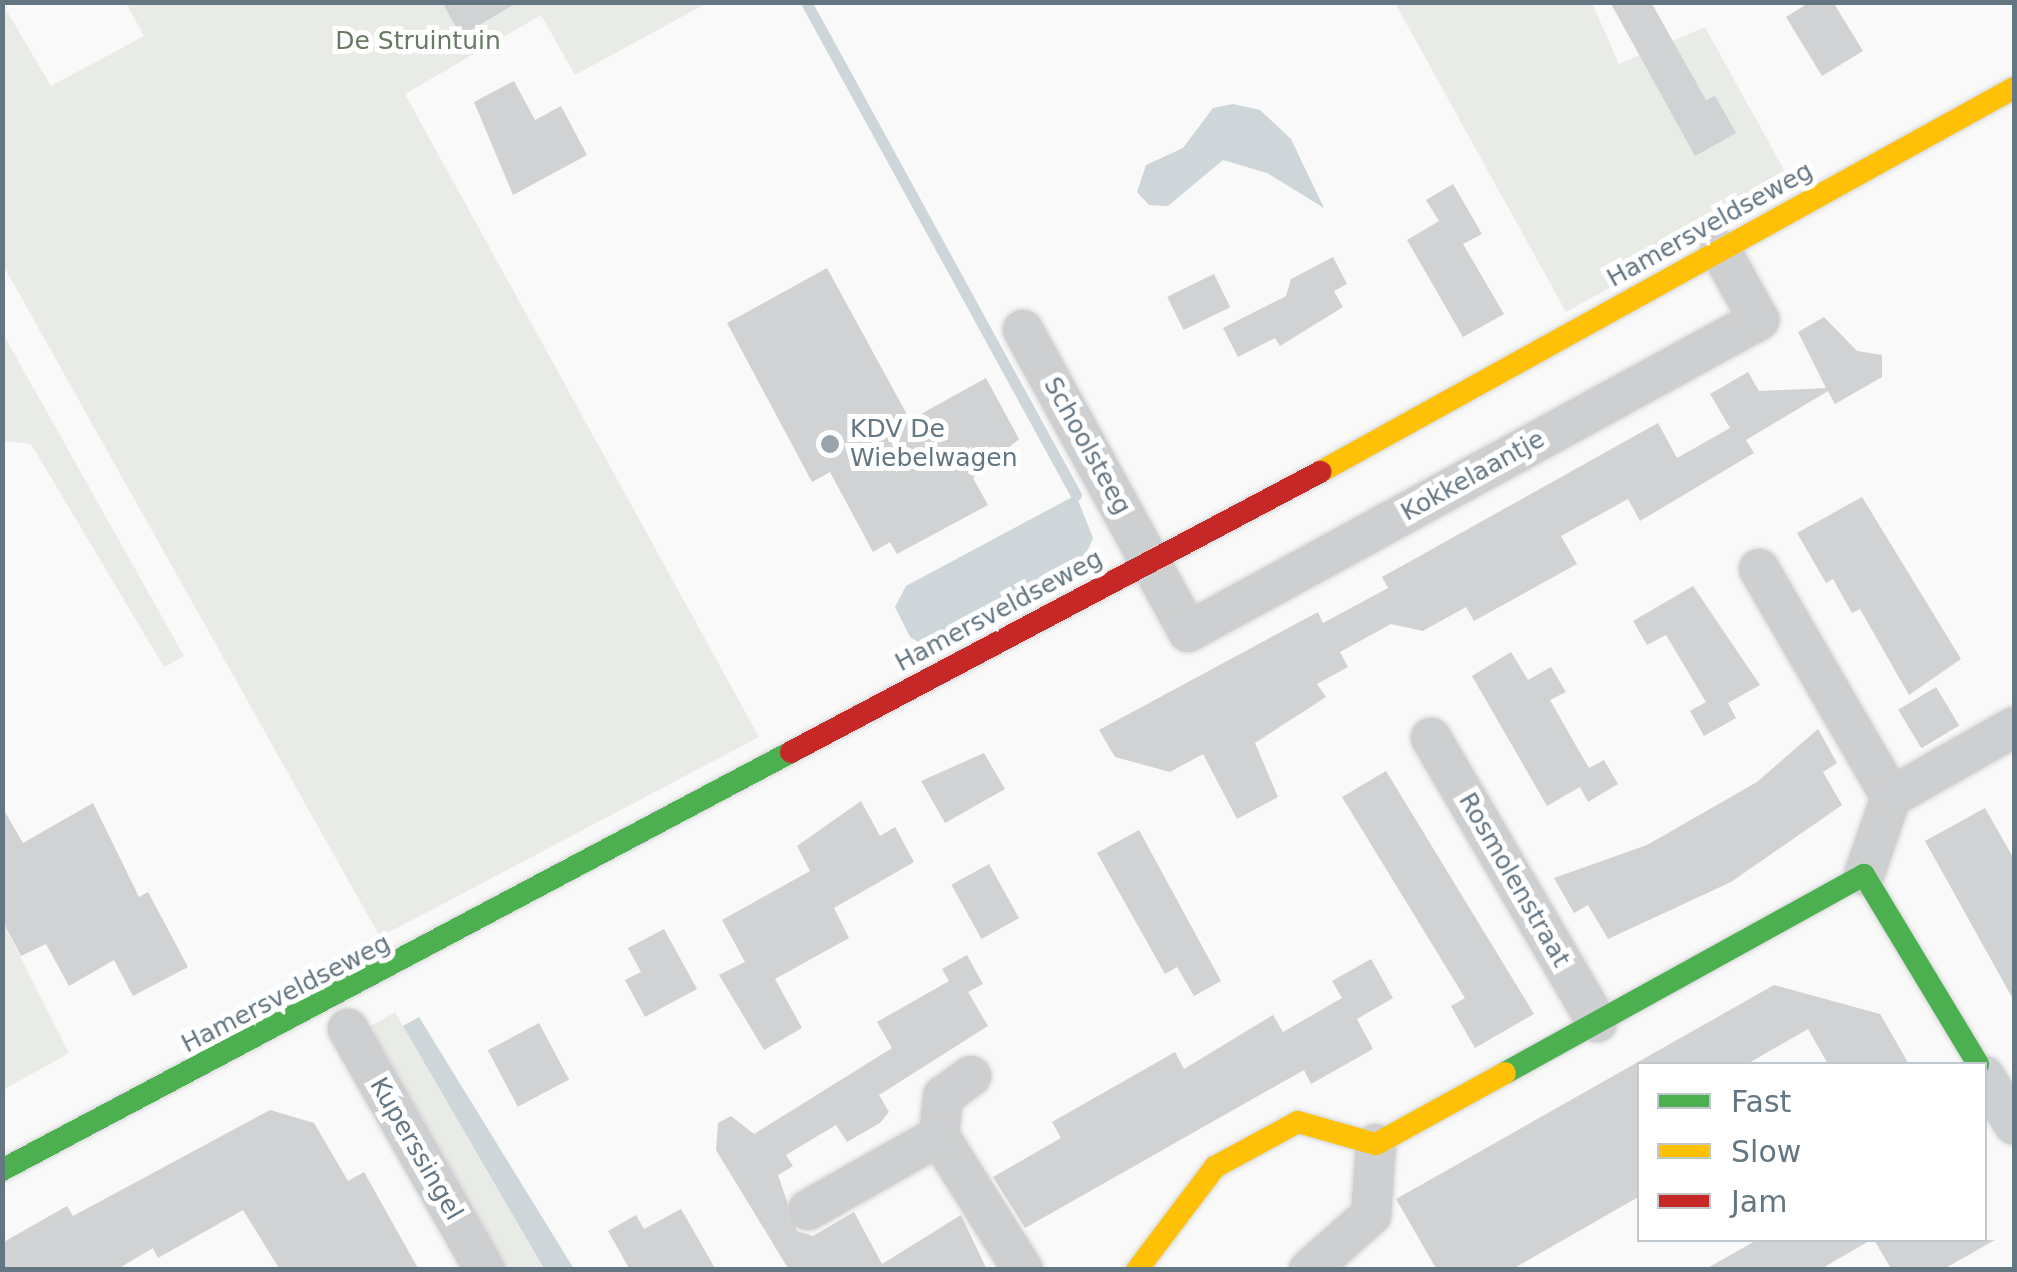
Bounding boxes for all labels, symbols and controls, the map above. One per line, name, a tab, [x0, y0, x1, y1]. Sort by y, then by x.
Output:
park label: De Struintuin	[335, 26, 501, 56]
street label: Hamersveldseweg	[1602, 156, 1818, 294]
street label: Schoolsteeg	[1037, 372, 1137, 520]
place label: KDV De Wiebelwagen	[850, 415, 1018, 474]
street label: Kokkelaantje	[1396, 424, 1550, 528]
marker: KDV De Wiebelwagen	[819, 433, 841, 455]
street label: Hamersveldseweg	[890, 544, 1108, 678]
street label: Rosmolenstraat	[1452, 788, 1576, 972]
street label: Hamersveldseweg	[177, 928, 395, 1060]
legend	[1637, 1062, 1987, 1242]
street label: Kuperssingel	[363, 1072, 469, 1226]
text: Fast	[1731, 1084, 1791, 1119]
text: Slow	[1731, 1134, 1801, 1169]
text: Jam	[1731, 1184, 1787, 1219]

